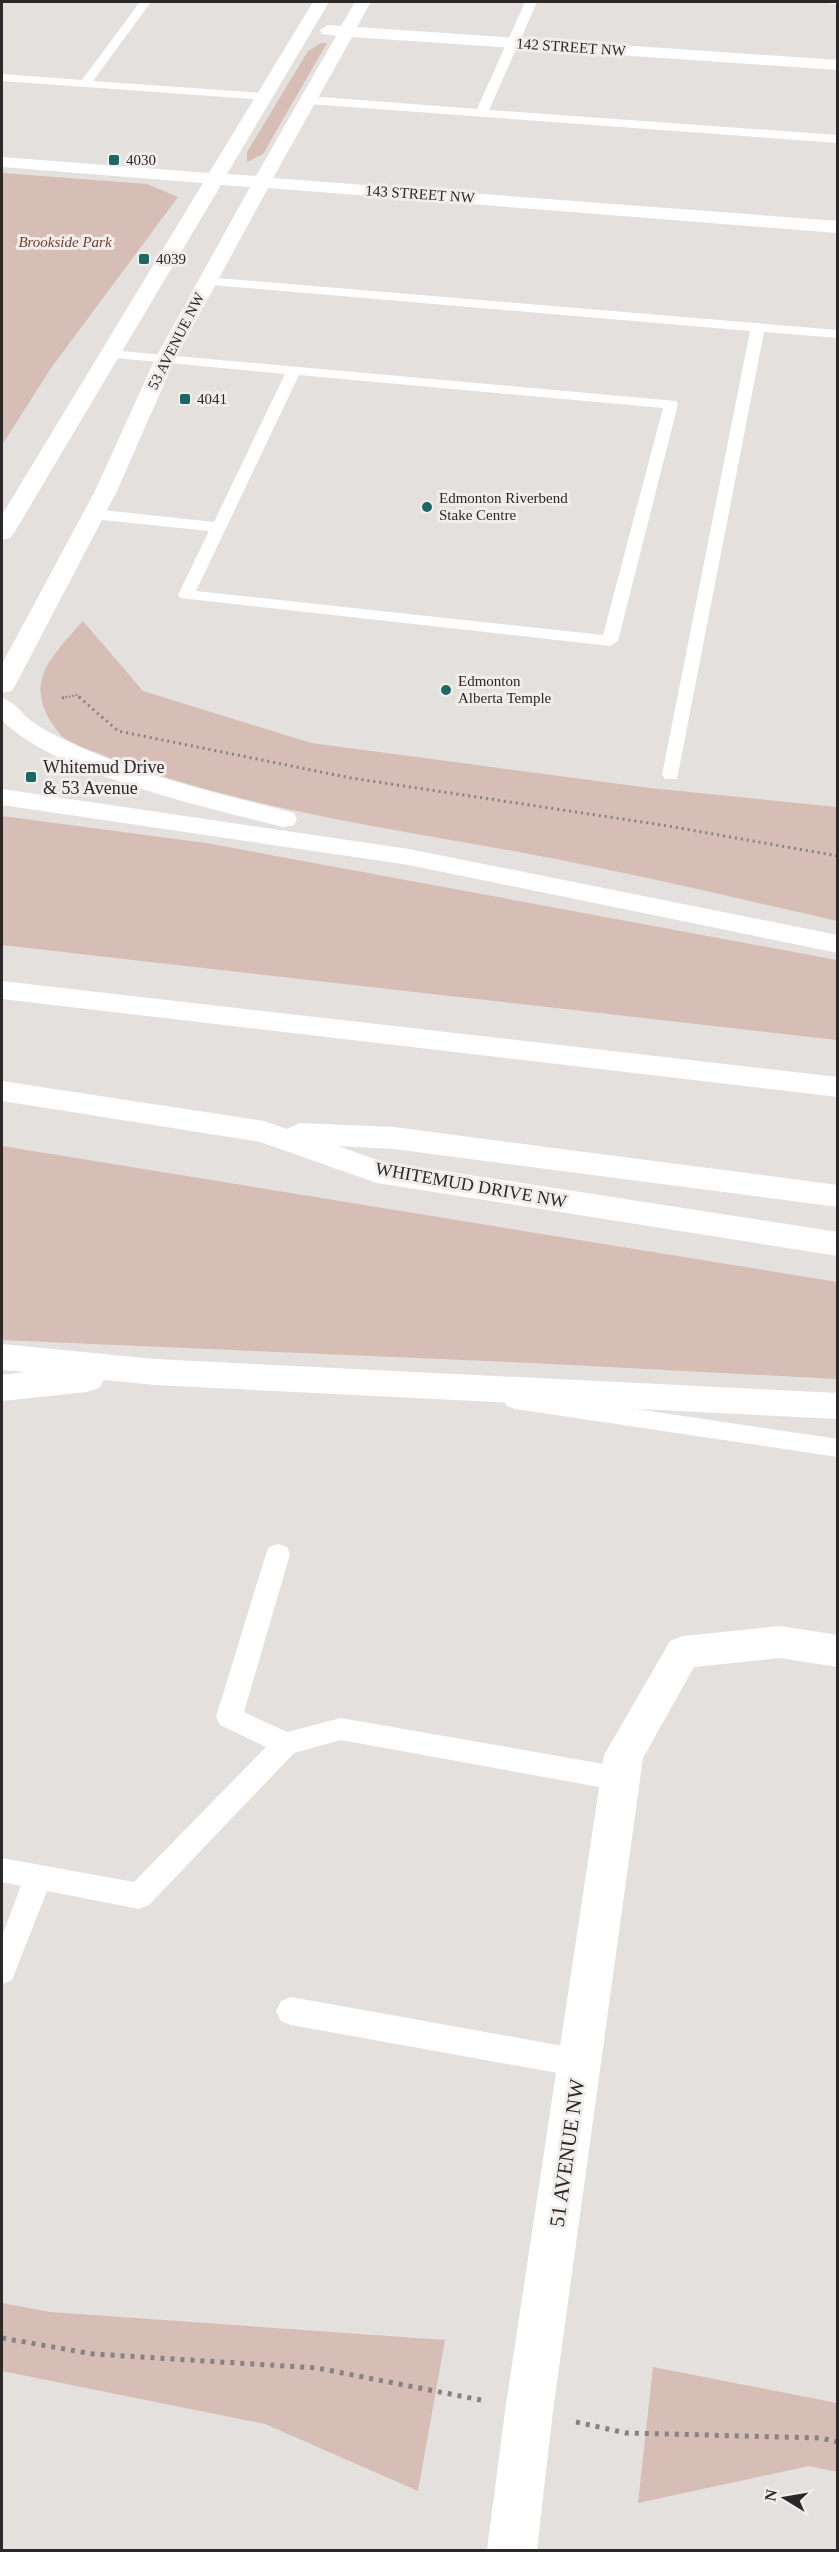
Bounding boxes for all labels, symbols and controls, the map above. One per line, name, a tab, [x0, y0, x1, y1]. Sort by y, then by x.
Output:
street label: 142 STREET NW	[516, 35, 627, 59]
place label: 4030	[126, 152, 156, 168]
marker: 4030	[107, 153, 121, 167]
street label: 143 STREET NW	[365, 182, 476, 206]
park label: Brookside Park	[18, 234, 112, 250]
place label: 4039	[156, 251, 186, 267]
marker: 4039	[137, 252, 151, 266]
street label: 53 AVENUE NW	[145, 289, 208, 392]
place label: 4041	[197, 391, 227, 407]
marker: 4041	[178, 392, 192, 406]
place label: Edmonton Riverbend Stake Centre	[439, 490, 568, 523]
marker: Edmonton Riverbend Stake Centre	[420, 500, 434, 514]
place label: Edmonton Alberta Temple	[458, 673, 552, 706]
marker: Edmonton Alberta Temple	[439, 683, 453, 697]
place label: Whitemud Drive & 53 Avenue	[43, 757, 164, 798]
marker: Whitemud Drive & 53 Avenue	[24, 770, 38, 784]
street label: WHITEMUD DRIVE NW	[374, 1158, 568, 1212]
street label: 51 AVENUE NW	[545, 2077, 589, 2228]
north arrow	[755, 2468, 815, 2528]
text: N	[761, 2488, 780, 2503]

